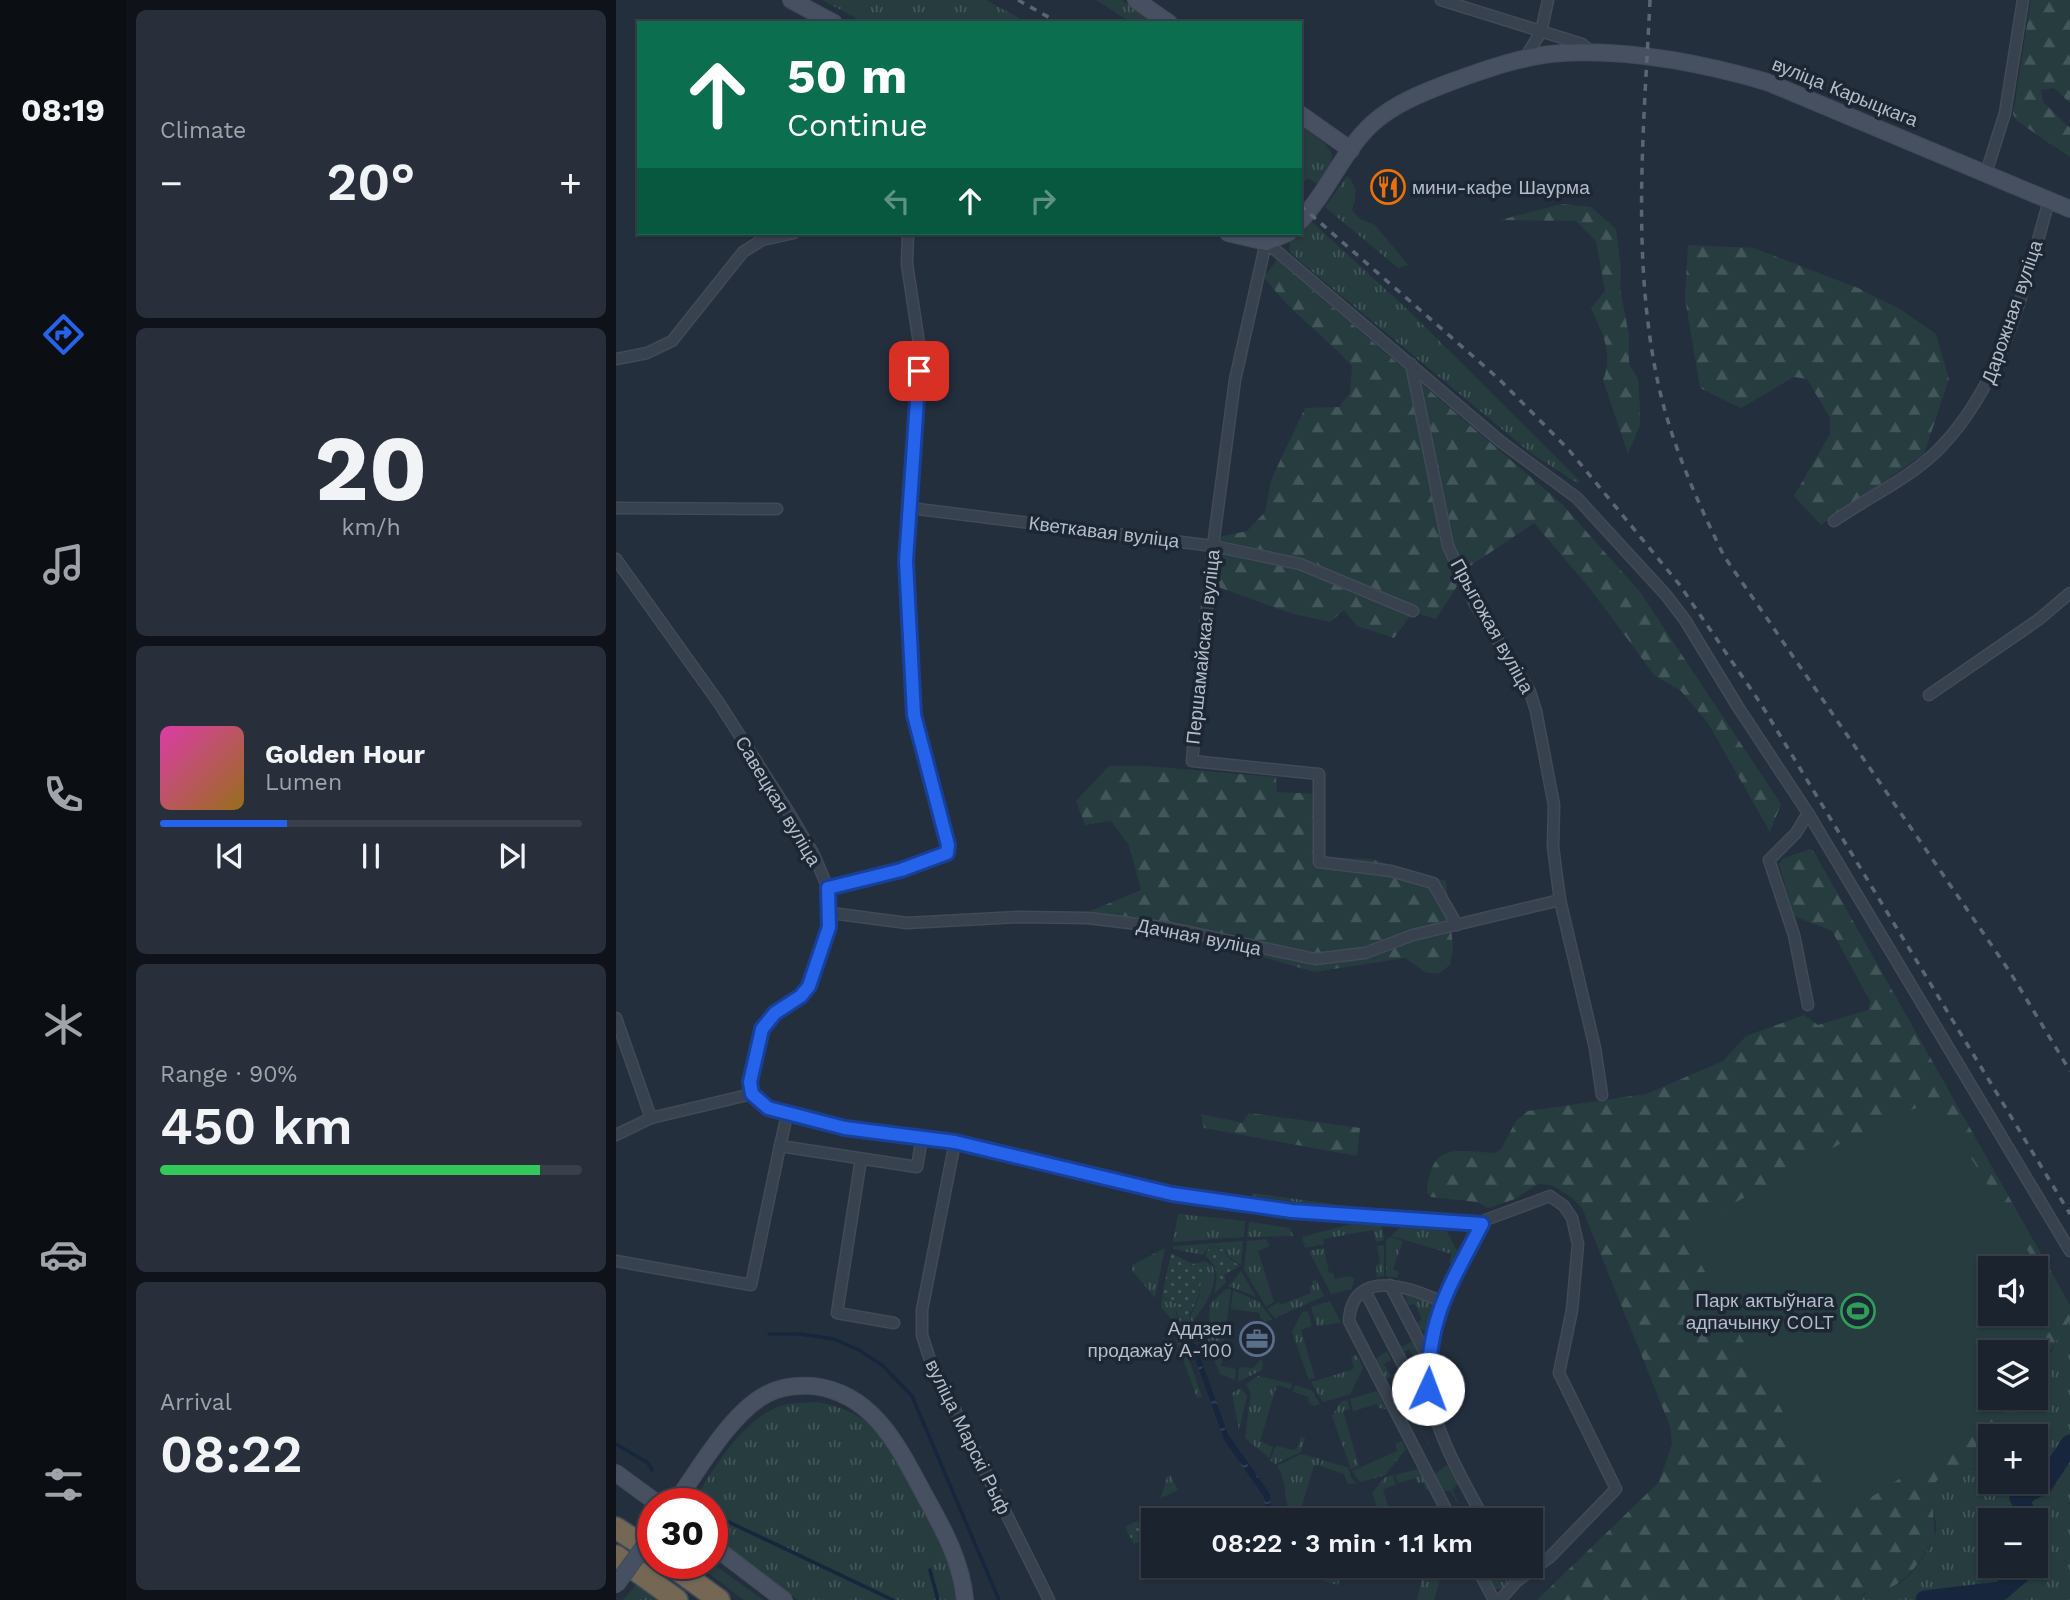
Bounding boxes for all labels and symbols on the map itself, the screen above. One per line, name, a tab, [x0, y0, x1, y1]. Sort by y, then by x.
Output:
street label: вуліца Карыцкага	[1769, 52, 1922, 132]
restaurant icon: мини-кафе Шаурма	[1369, 168, 1407, 206]
place label: мини-кафе Шаурма	[1412, 176, 1590, 199]
street label: Дарожная вуліца	[1977, 237, 2047, 387]
pin	[889, 341, 949, 401]
street label: Кветкавая вуліца	[1027, 511, 1181, 553]
street label: Першамайская вуліца	[1181, 548, 1225, 746]
street label: Прыгожая вуліца	[1446, 555, 1539, 698]
street label: Савецкая вуліца	[730, 732, 826, 870]
street label: Дачная вуліца	[1135, 914, 1264, 960]
place label: Парк актыўнага адпачынку COLT	[1686, 1289, 1834, 1334]
sports icon: Парк актыўнага адпачынку COLT	[1839, 1292, 1877, 1330]
place label: Аддзел продажаў А-100	[1087, 1317, 1232, 1362]
office icon: Аддзел продажаў А-100	[1238, 1320, 1276, 1358]
position arrow	[1391, 1352, 1465, 1426]
street label: вуліца Марскі Рыф	[920, 1356, 1016, 1518]
speed limit sign: 30	[637, 1488, 728, 1579]

